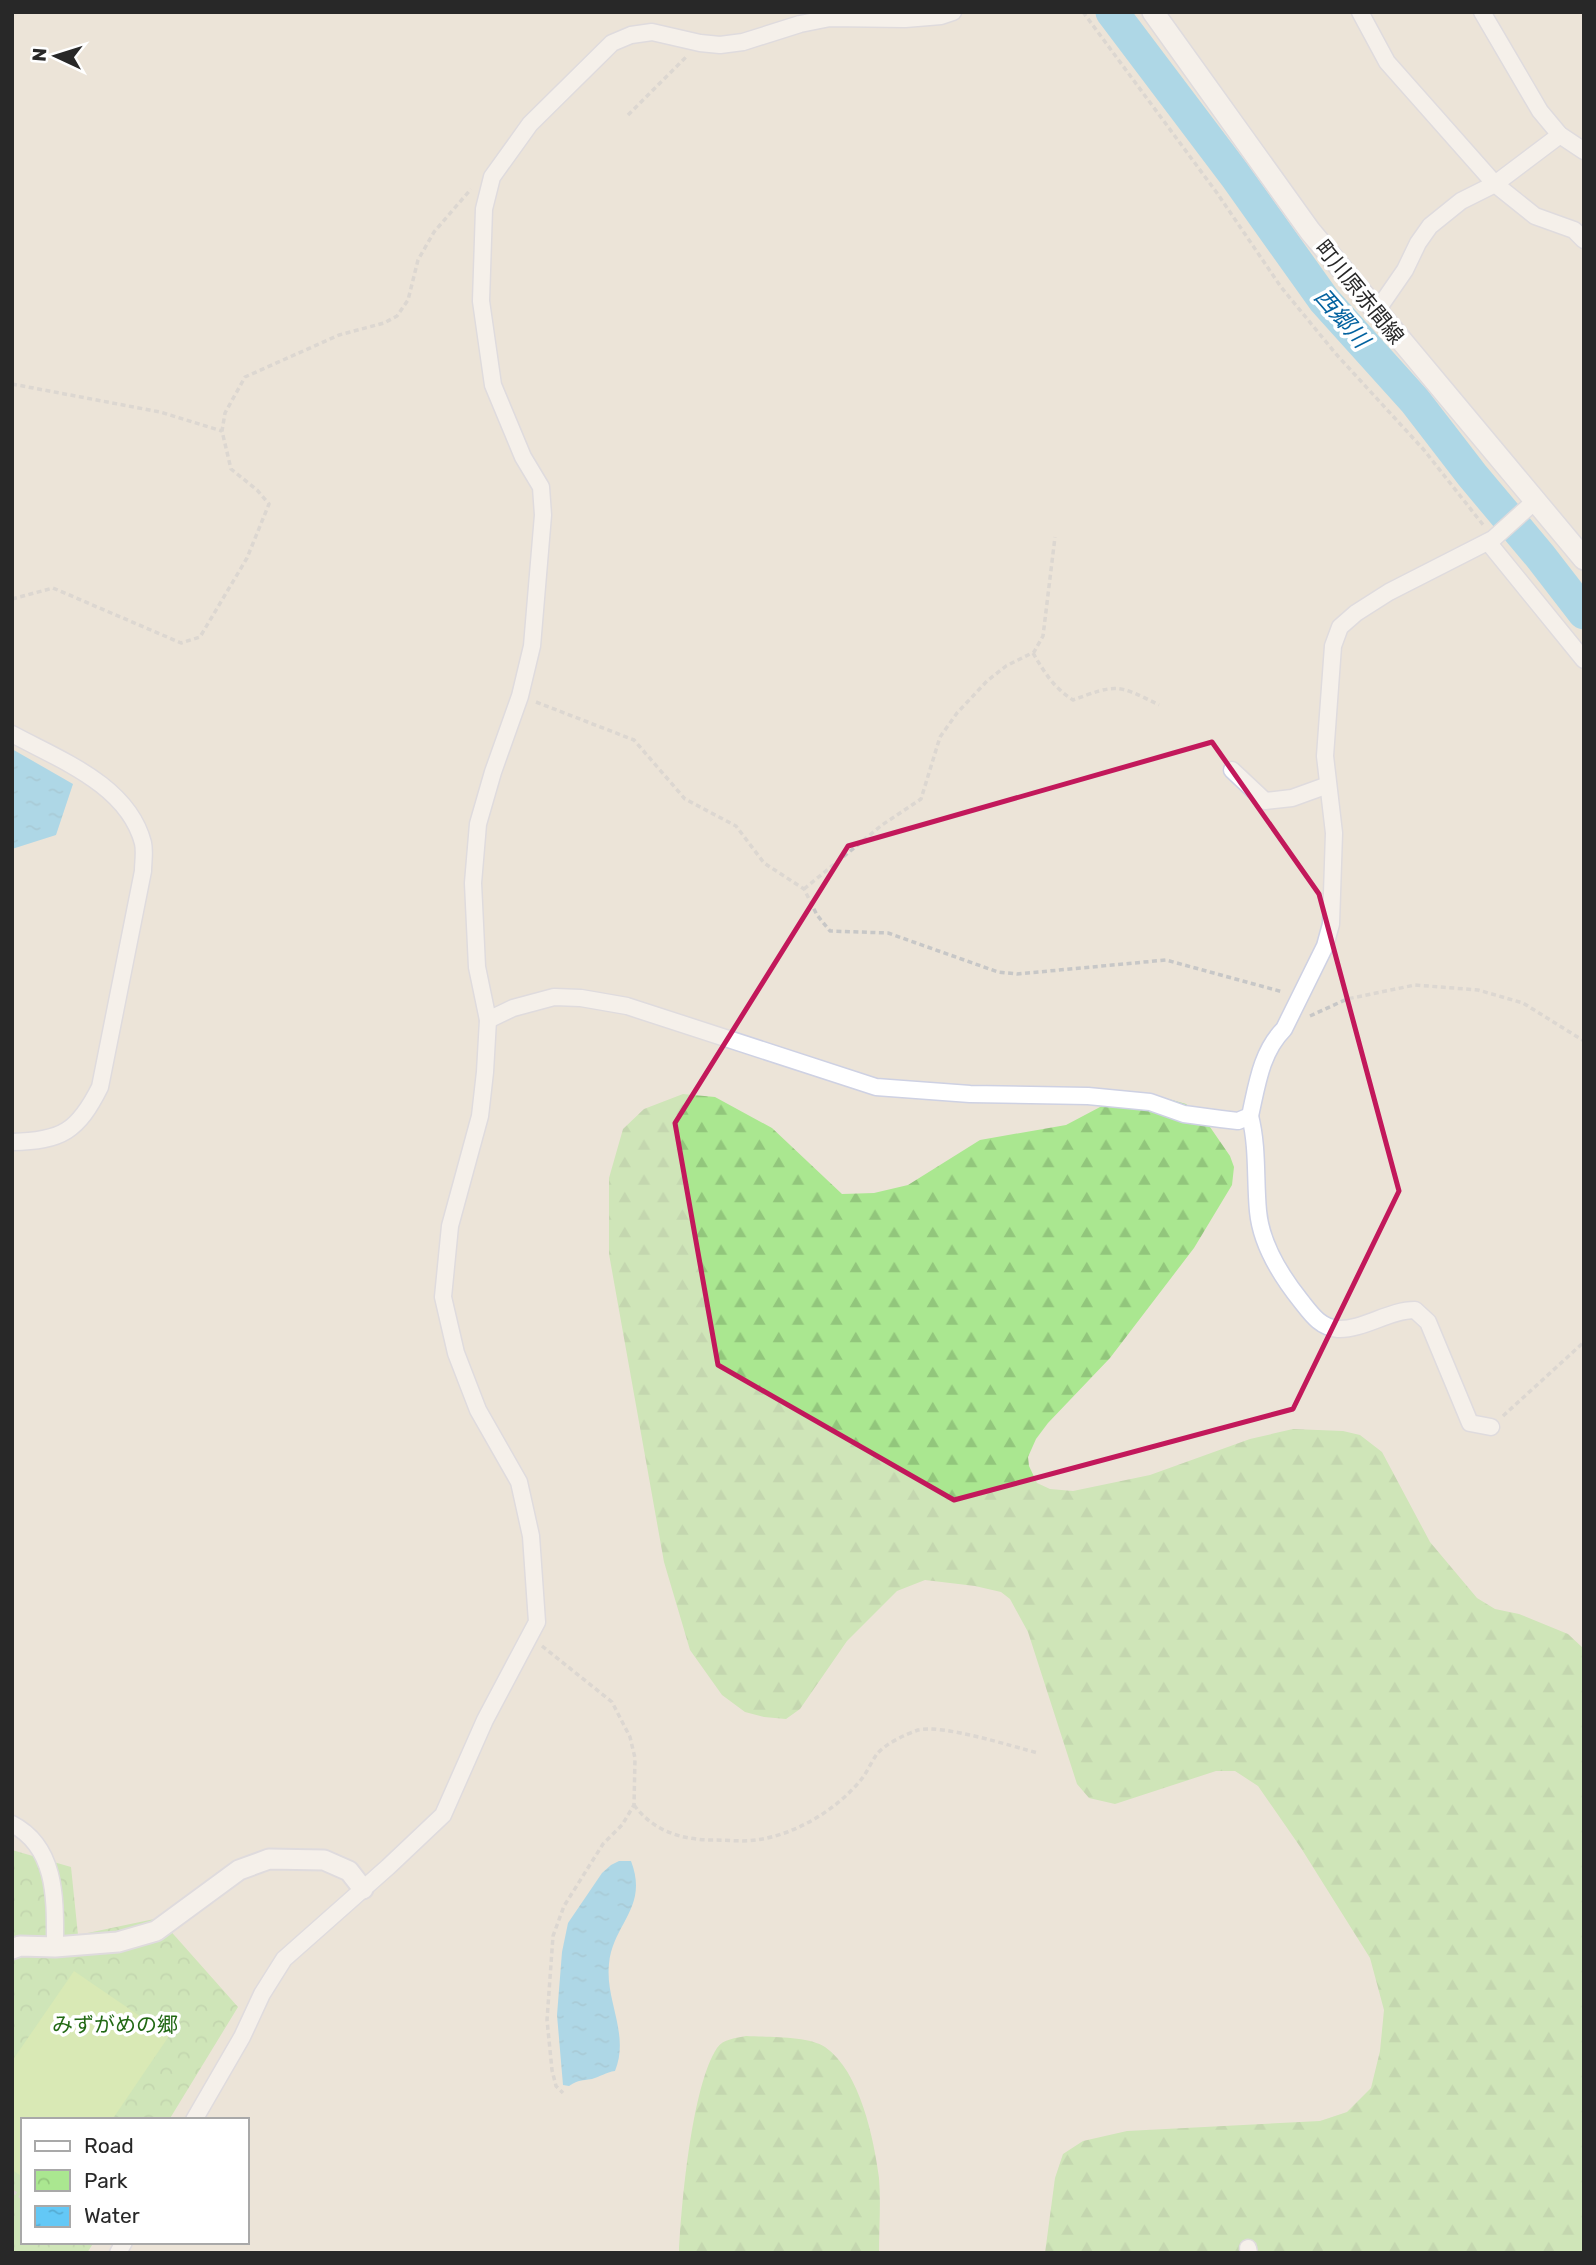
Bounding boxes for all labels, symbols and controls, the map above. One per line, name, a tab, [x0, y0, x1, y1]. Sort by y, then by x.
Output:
north arrow	[21, 21, 91, 91]
text: N	[28, 47, 51, 62]
street label: 町川原赤間線	[1311, 235, 1409, 349]
water label: 西郷川	[1309, 283, 1377, 355]
park label: みずがめの郷	[52, 2012, 178, 2037]
legend	[21, 2118, 248, 2244]
text: Road	[84, 2133, 134, 2158]
text: Park	[84, 2168, 128, 2193]
text: Water	[84, 2203, 140, 2228]

